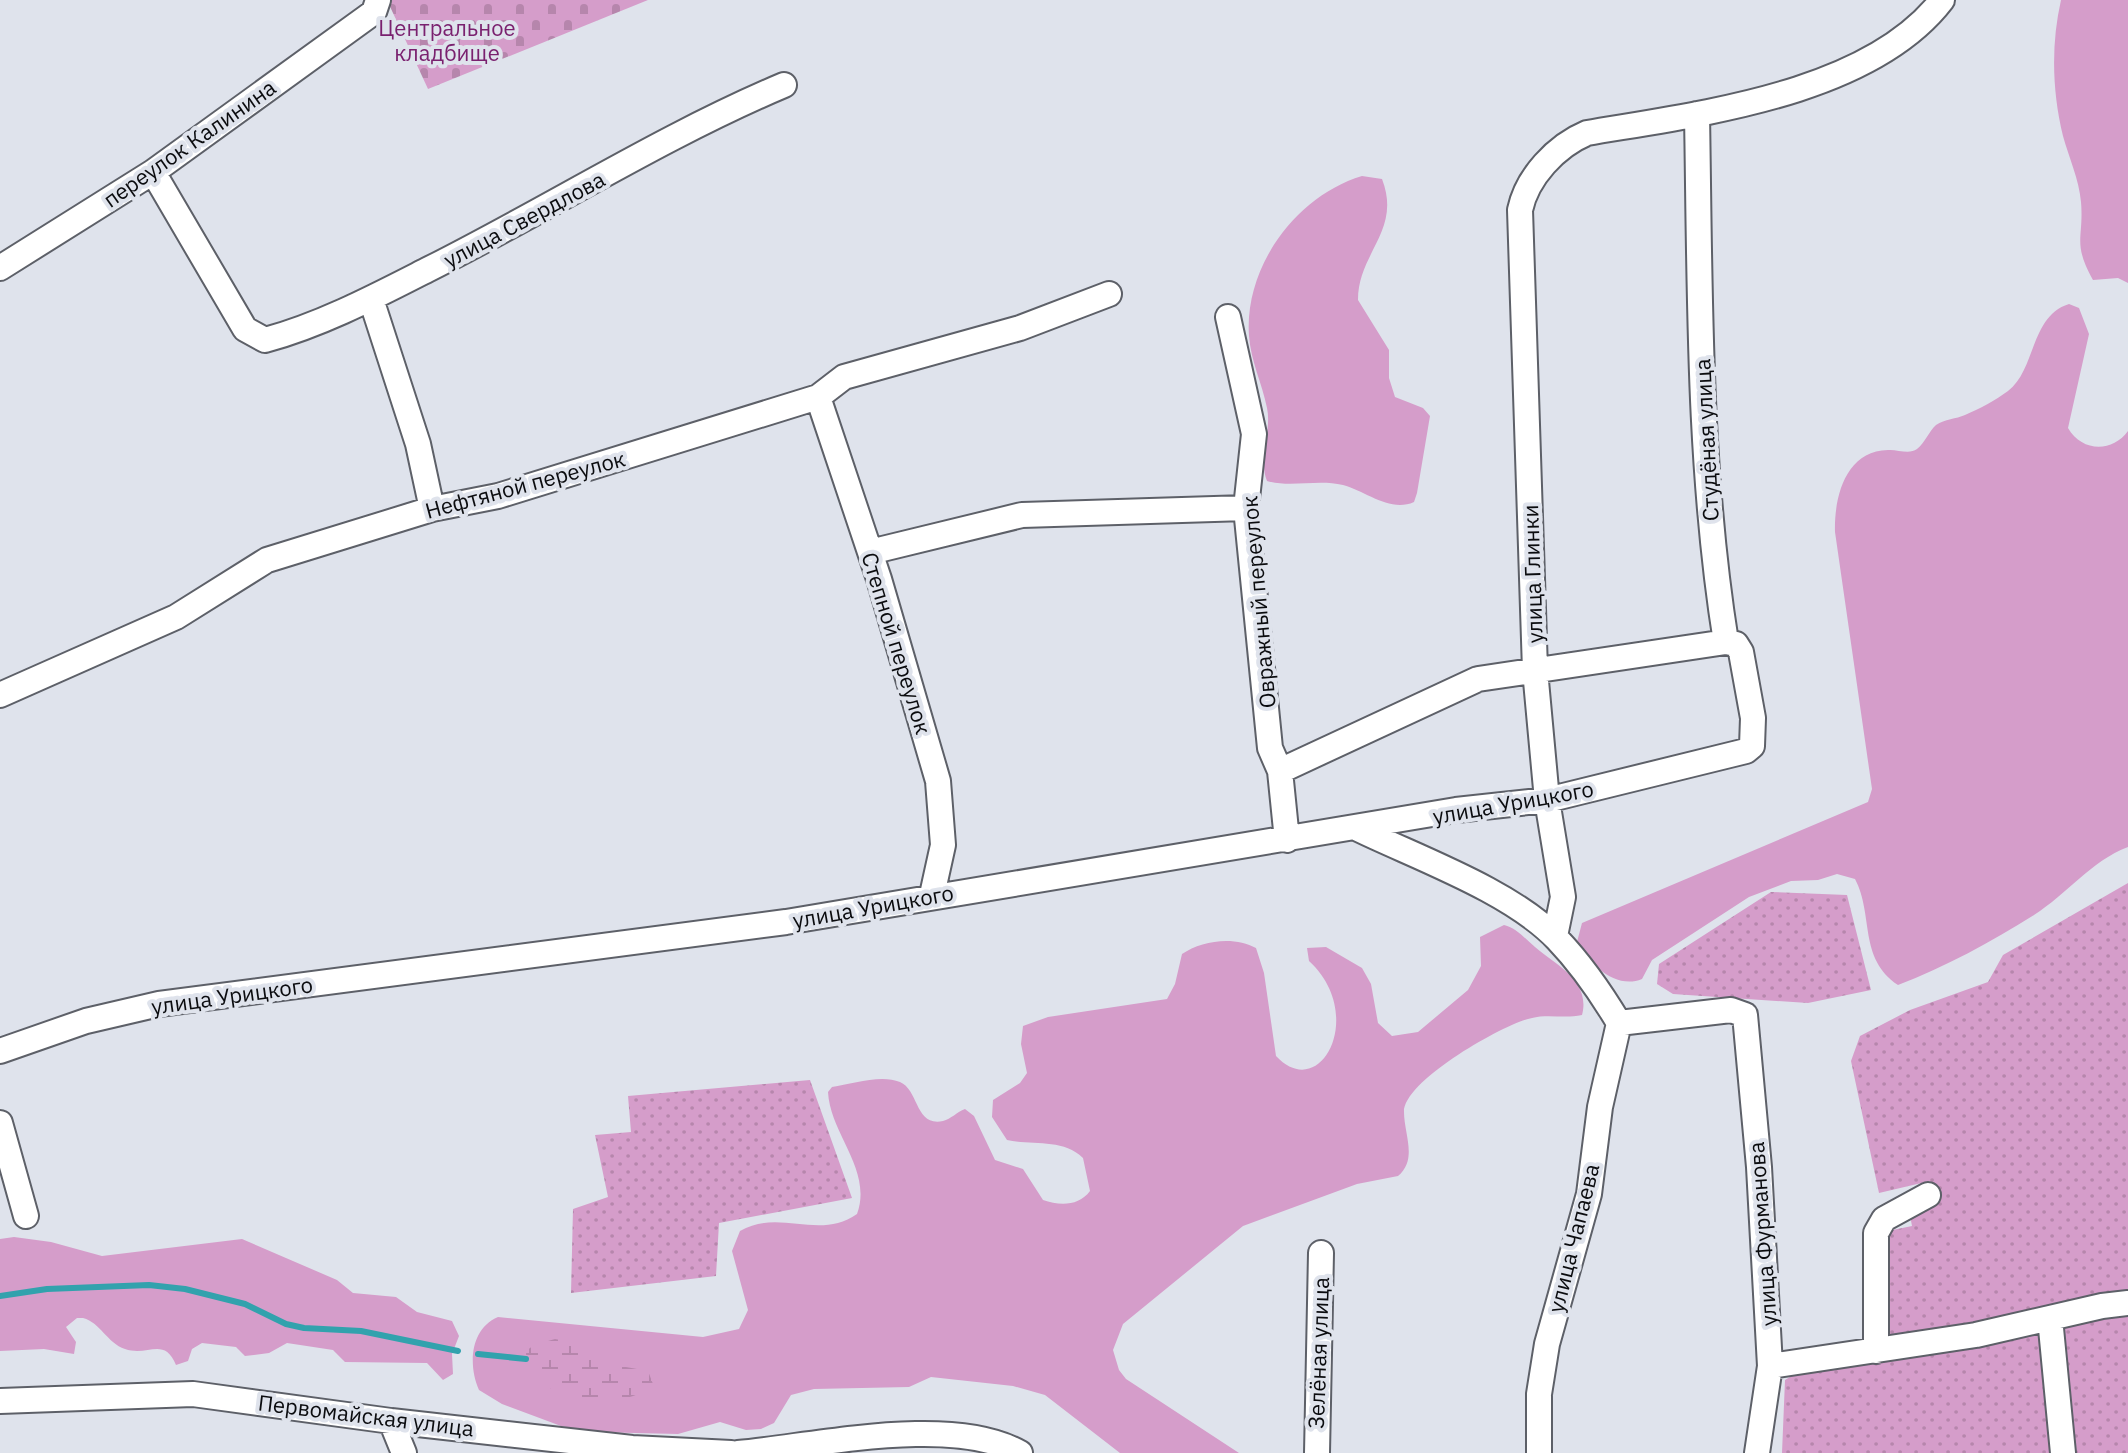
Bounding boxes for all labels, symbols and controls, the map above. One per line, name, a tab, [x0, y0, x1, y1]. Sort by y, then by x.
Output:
park label: Центральное кладбище	[378, 13, 516, 67]
street label: переулок Калинина	[97, 72, 281, 214]
street label: улица Свердлова	[438, 164, 610, 274]
street label: Студёная улица	[1687, 358, 1725, 522]
street label: Нефтяной переулок	[422, 443, 628, 525]
street label: Овражный переулок	[1234, 495, 1282, 709]
street label: улица Глинки	[1515, 504, 1549, 644]
street label: Степной переулок	[856, 549, 938, 737]
street label: улица Урицкого	[1430, 774, 1596, 830]
street label: улица Урицкого	[790, 878, 956, 934]
street label: улица Урицкого	[149, 969, 315, 1021]
street label: улица Фурманова	[1741, 1141, 1783, 1327]
street label: улица Чапаева	[1540, 1160, 1606, 1315]
street label: Зелёная улица	[1301, 1276, 1335, 1430]
street label: Первомайская улица	[256, 1387, 476, 1443]

